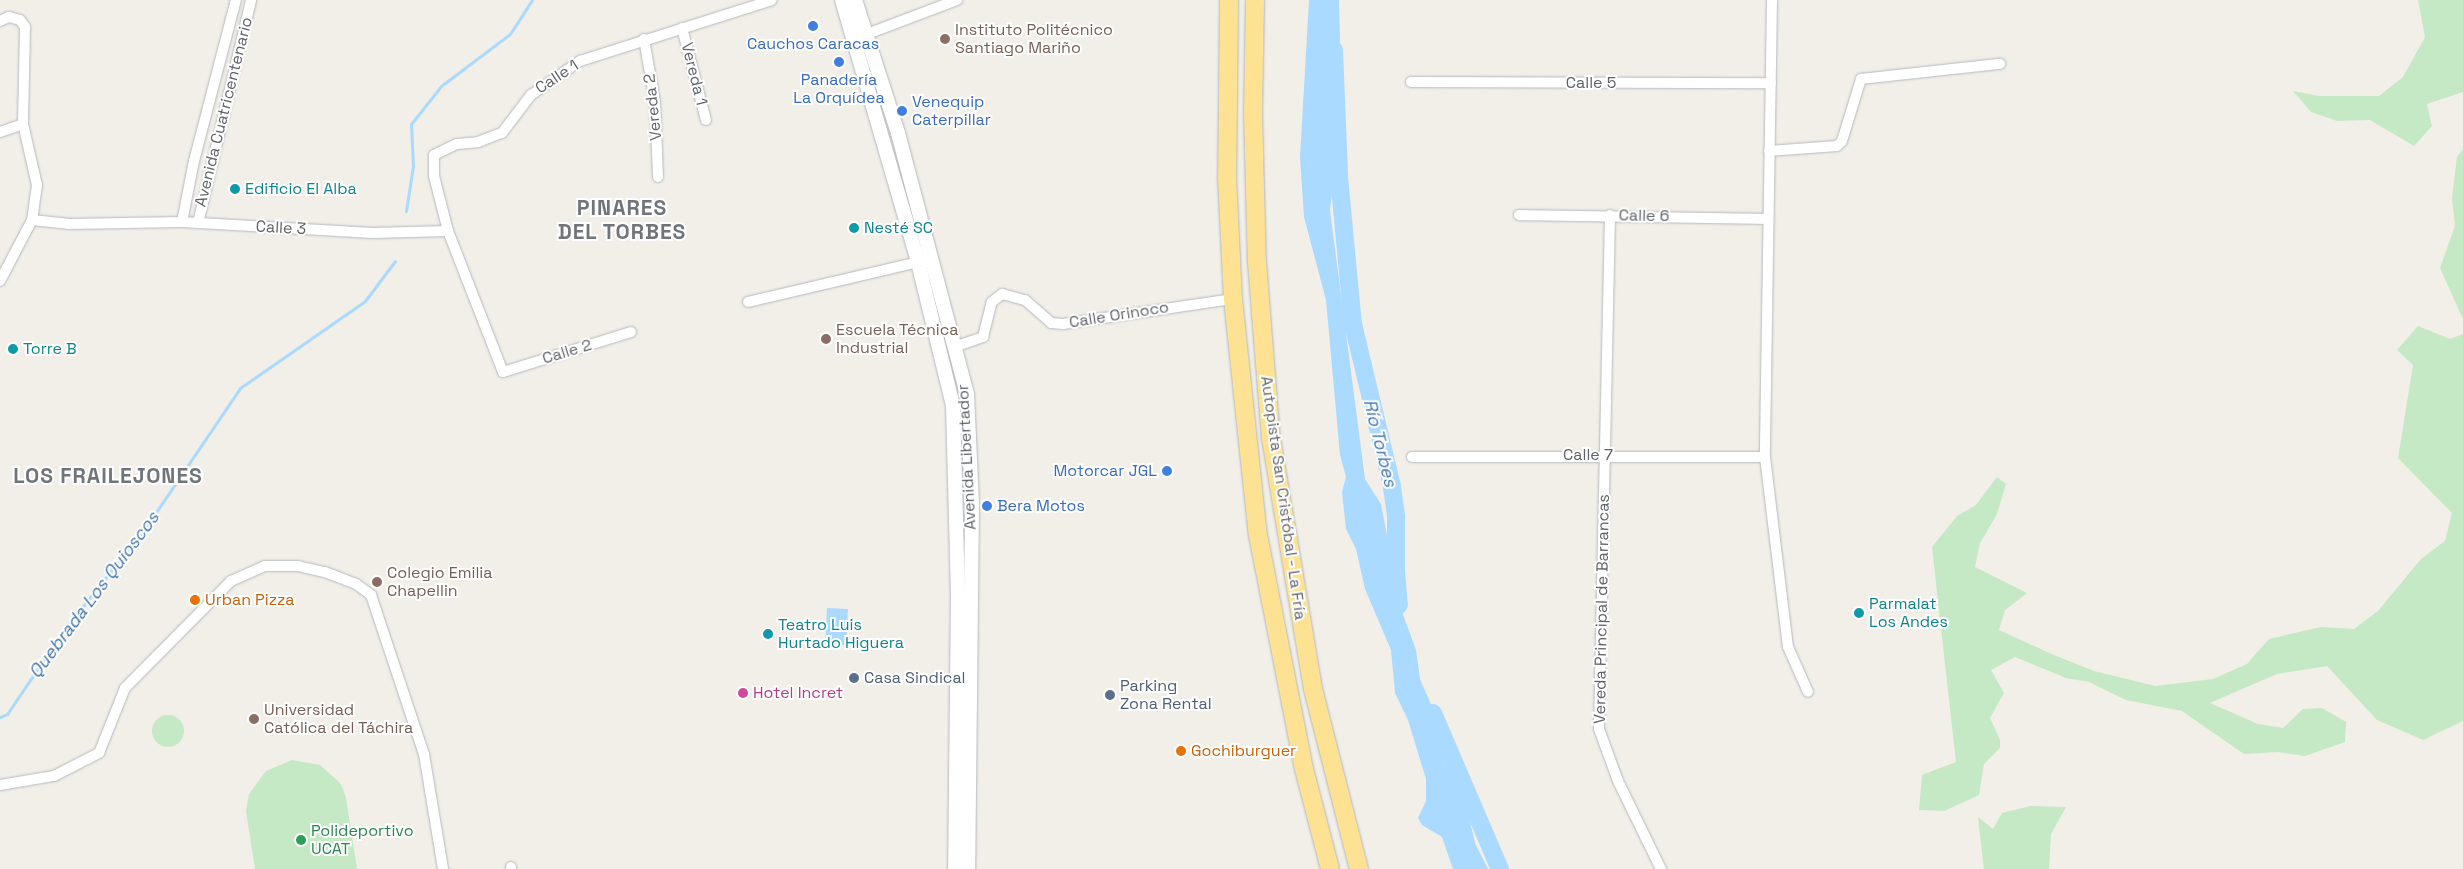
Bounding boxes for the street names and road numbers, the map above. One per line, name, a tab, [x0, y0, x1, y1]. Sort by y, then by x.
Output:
street label: Avenida Cuatricentenario	[191, 15, 257, 209]
street label: Vereda 1	[677, 40, 711, 108]
street label: Calle 1	[532, 56, 582, 98]
street label: Vereda 2	[640, 73, 666, 141]
street label: Calle 5	[1566, 73, 1616, 93]
street label: Calle 6	[1618, 206, 1670, 226]
street label: Calle 3	[255, 217, 307, 239]
street label: Calle Orinoco	[1068, 298, 1170, 332]
street label: Calle 2	[540, 335, 594, 369]
street label: Autopista San Cristóbal - La Fría	[1256, 374, 1310, 622]
street label: Avenida Libertador	[954, 384, 980, 530]
street label: Calle 7	[1563, 445, 1613, 465]
street label: Vereda Principal de Barrancas	[1590, 494, 1614, 724]

